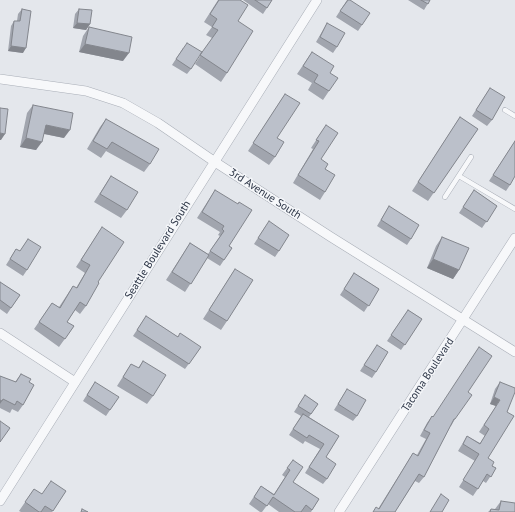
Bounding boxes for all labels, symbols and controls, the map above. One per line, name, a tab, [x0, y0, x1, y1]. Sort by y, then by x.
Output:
street label: 3rd Avenue South	[226, 166, 304, 222]
street label: Seattle Boulevard South	[122, 198, 194, 302]
street label: Tacoma Boulevard	[399, 336, 457, 414]

